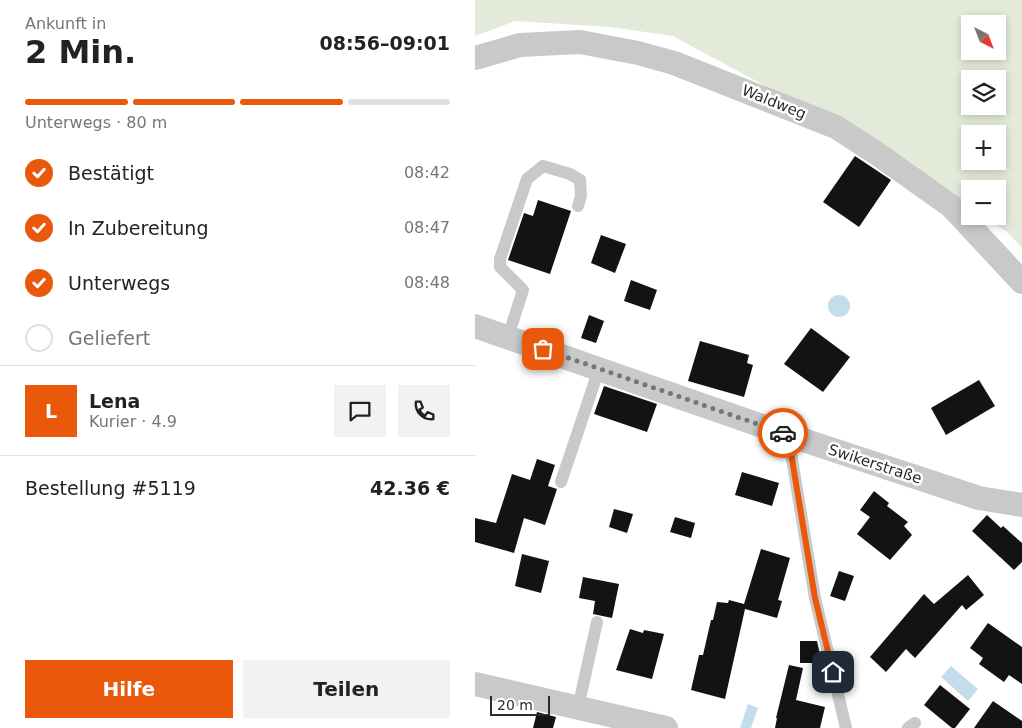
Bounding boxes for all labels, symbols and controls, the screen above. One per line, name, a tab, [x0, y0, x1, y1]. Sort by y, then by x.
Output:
text: Ankunft in	[25, 14, 106, 33]
north arrow	[961, 15, 1006, 60]
map controls	[961, 15, 1006, 225]
text: 08:56–09:01	[320, 32, 450, 54]
text: 2 Min.	[25, 33, 136, 71]
button: layers	[961, 70, 1006, 115]
street label: Waldweg	[739, 81, 809, 123]
text: Unterwegs · 80 m	[25, 113, 167, 132]
button: +	[961, 125, 1006, 170]
icon: check	[25, 159, 53, 187]
text: Bestätigt	[68, 162, 154, 184]
text: 08:42	[404, 163, 450, 182]
button: −	[961, 180, 1006, 225]
icon: check	[25, 214, 53, 242]
text: In Zubereitung	[68, 217, 208, 239]
text: 08:47	[404, 218, 450, 237]
icon: check	[25, 269, 53, 297]
text: Unterwegs	[68, 272, 170, 294]
text: 08:48	[404, 273, 450, 292]
text: Geliefert	[68, 327, 150, 349]
pin	[522, 328, 564, 370]
icon: bag	[529, 335, 557, 363]
button: chat	[334, 385, 386, 437]
button: phone	[398, 385, 450, 437]
text: Lena	[89, 390, 140, 412]
text: L	[45, 400, 57, 422]
courier	[758, 408, 808, 458]
text: Kurier · 4.9	[89, 412, 177, 431]
icon: car	[769, 419, 797, 447]
street label: Swikerstraße	[826, 440, 924, 488]
text: Bestellung #5119	[25, 477, 196, 499]
text: 42.36 €	[370, 477, 450, 499]
pin	[812, 651, 854, 693]
icon: home	[819, 658, 847, 686]
button: Hilfe	[25, 660, 233, 718]
button: Teilen	[243, 660, 450, 718]
scale bar	[490, 693, 550, 716]
text: 20 m	[497, 697, 533, 713]

